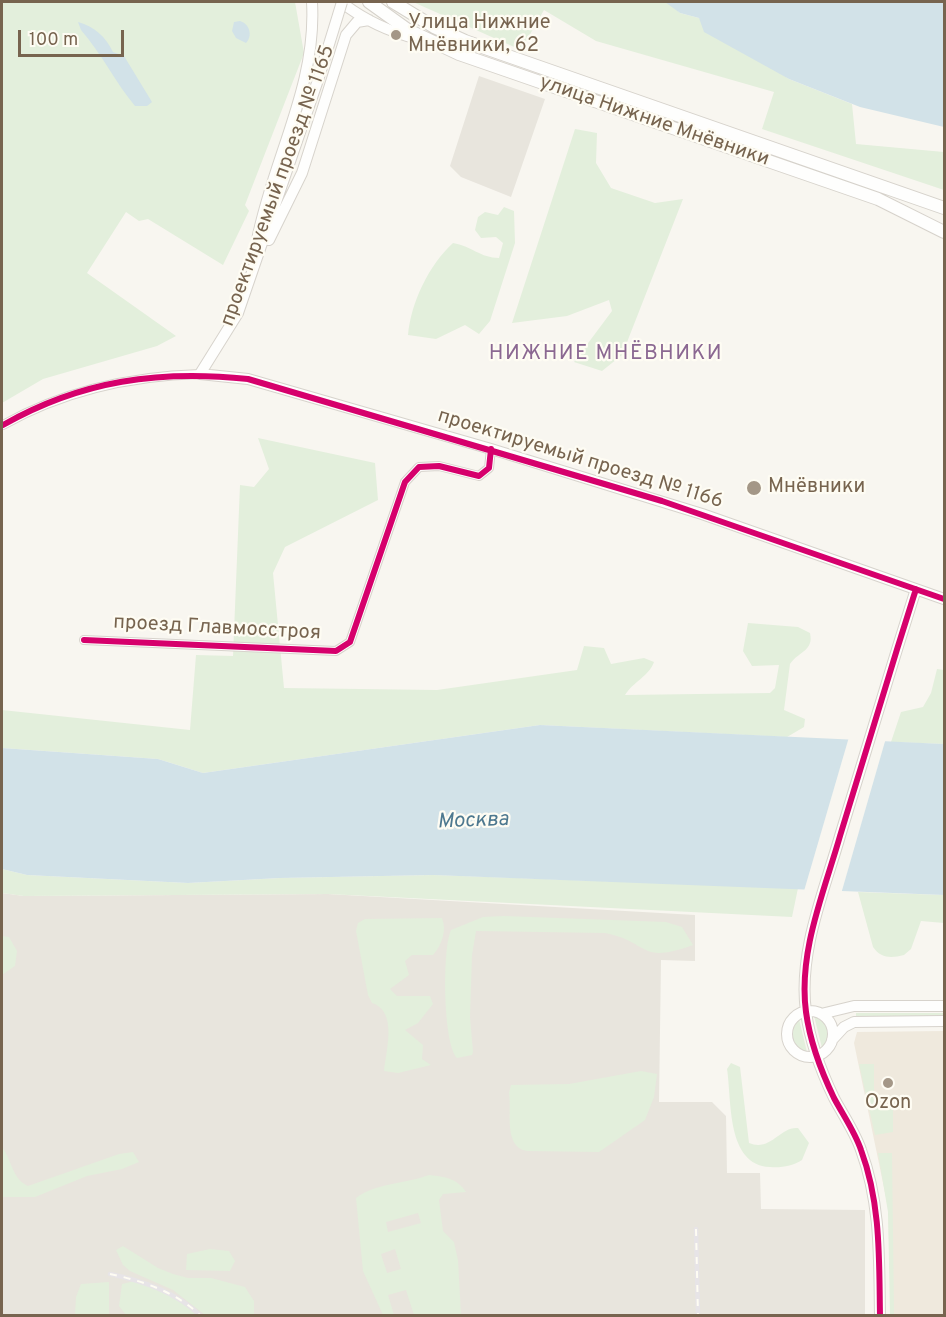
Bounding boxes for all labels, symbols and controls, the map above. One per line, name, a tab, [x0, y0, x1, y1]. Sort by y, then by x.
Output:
place label: Улица Нижние Мнёвники, 62	[408, 12, 551, 59]
scale bar	[21, 18, 128, 56]
marker: Улица Нижние Мнёвники, 62	[389, 28, 403, 42]
text: 100 m	[29, 29, 78, 52]
street label: проектируемый проезд № 1165	[217, 42, 341, 330]
street label: улица Нижние Мнёвники	[536, 71, 772, 173]
district label: НИЖНИЕ МНЁВНИКИ	[489, 342, 723, 368]
street label: проектируемый проезд № 1166	[434, 405, 726, 515]
place label: Мнёвники	[768, 476, 865, 500]
marker: Мнёвники	[745, 479, 763, 497]
street label: проезд Главмосстроя	[113, 612, 321, 646]
water label: Москва	[437, 808, 509, 836]
marker: Ozon	[881, 1076, 895, 1090]
place label: Ozon	[865, 1092, 911, 1116]

